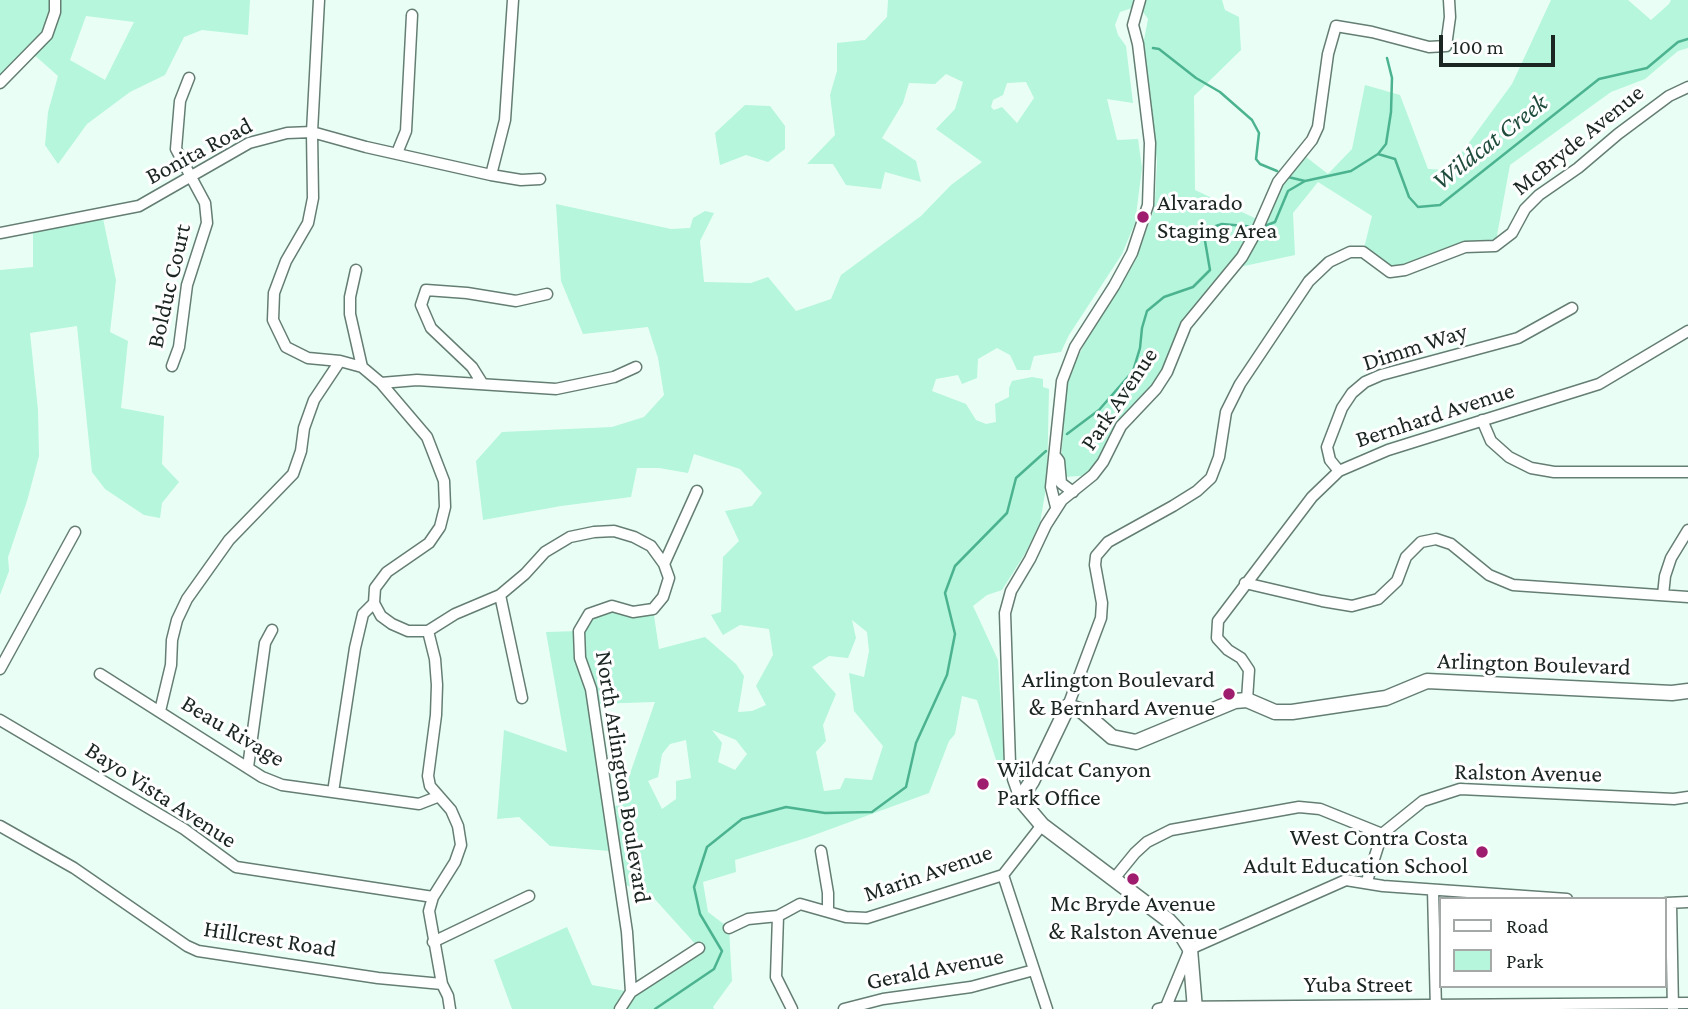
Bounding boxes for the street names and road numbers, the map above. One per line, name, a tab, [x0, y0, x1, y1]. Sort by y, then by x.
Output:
street label: McBryde Avenue	[1506, 78, 1650, 202]
street label: Bonita Road	[141, 111, 257, 191]
street label: Bolduc Court	[141, 221, 197, 351]
street label: Dimm Way	[1359, 317, 1471, 377]
street label: Park Avenue	[1074, 342, 1164, 456]
street label: Bernhard Avenue	[1352, 376, 1518, 454]
street label: Arlington Boulevard	[1437, 646, 1631, 682]
street label: North Arlington Boulevard	[589, 649, 657, 905]
street label: Beau Rivage	[176, 689, 290, 773]
street label: Bayo Vista Avenue	[80, 735, 242, 855]
street label: Ralston Avenue	[1454, 757, 1602, 789]
street label: Marin Avenue	[860, 838, 996, 908]
street label: Hillcrest Road	[202, 914, 338, 964]
street label: Gerald Avenue	[864, 942, 1006, 996]
street label: Yuba Street	[1304, 971, 1412, 999]

